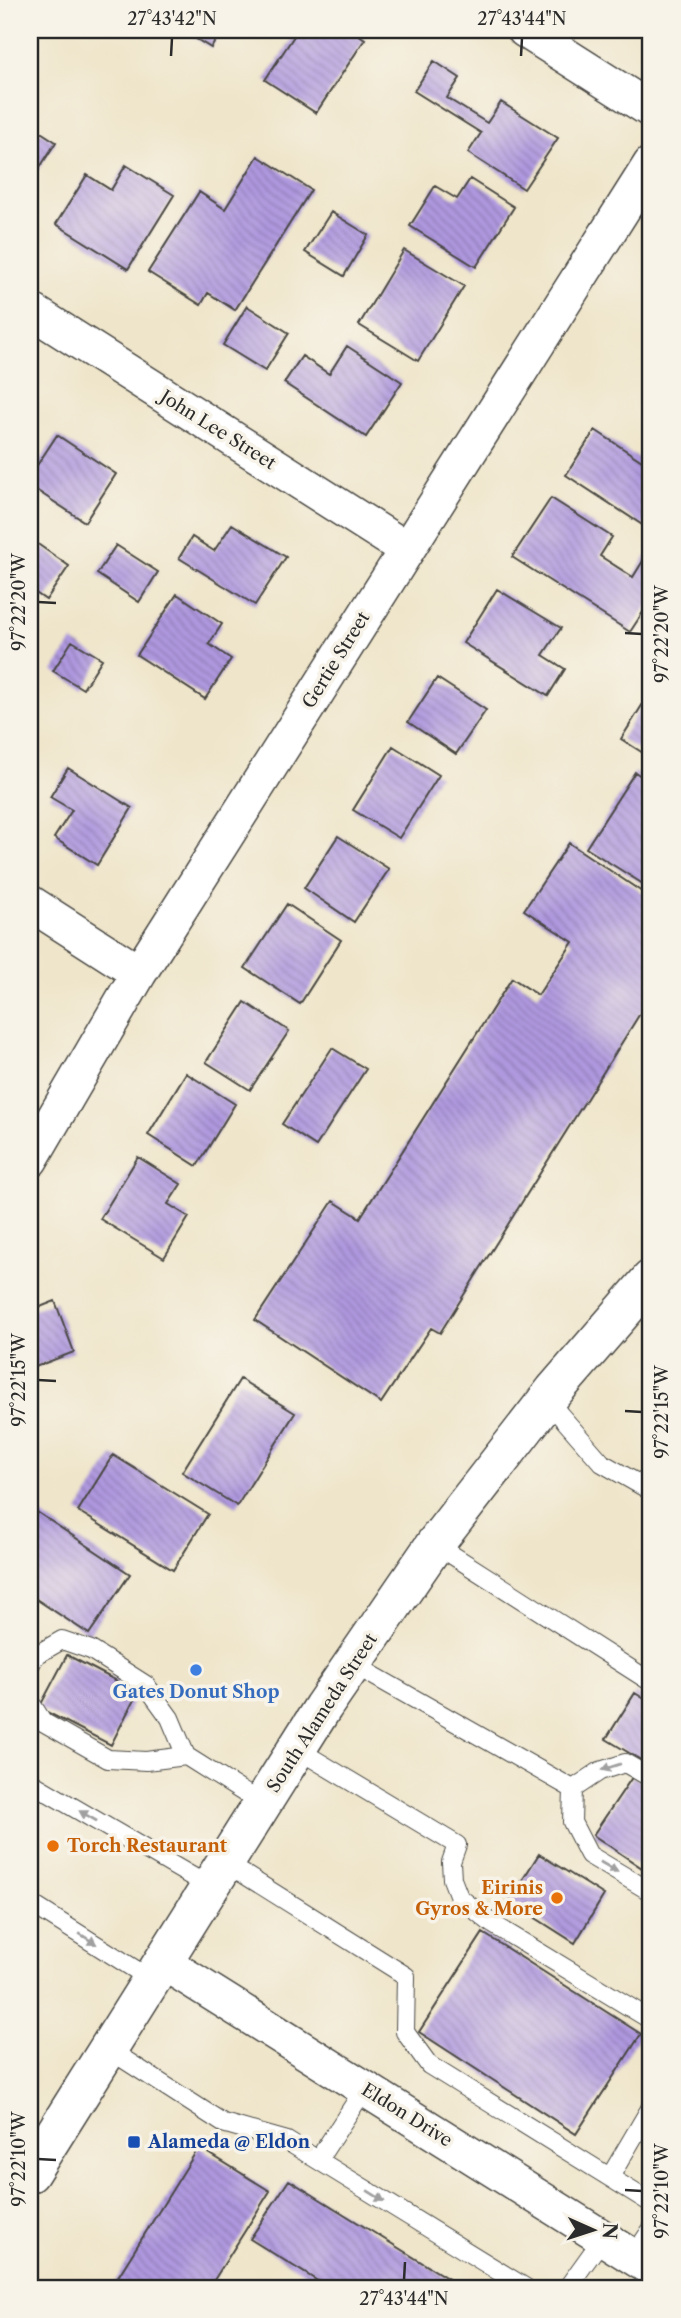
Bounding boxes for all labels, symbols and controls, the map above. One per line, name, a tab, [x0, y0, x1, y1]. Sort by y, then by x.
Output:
text: 27°43'42"N	[127, 8, 217, 30]
text: 27°43'44"N	[477, 8, 567, 30]
street label: John Lee Street	[154, 384, 280, 475]
text: 97°22'20"W	[8, 552, 30, 651]
text: 97°22'20"W	[651, 584, 673, 683]
street label: Gertie Street	[298, 607, 375, 712]
text: 97°22'15"W	[8, 1332, 30, 1427]
text: 97°22'15"W	[651, 1364, 673, 1459]
street label: South Alameda Street	[262, 1629, 382, 1797]
marker: Gates Donut Shop	[188, 1662, 204, 1678]
place label: Gates Donut Shop	[113, 1681, 279, 1703]
one-way arrow	[601, 1763, 622, 1773]
one-way arrow	[78, 1810, 97, 1822]
place label: Torch Restaurant	[67, 1835, 228, 1857]
marker: Torch Restaurant	[45, 1838, 61, 1854]
one-way arrow	[599, 1860, 618, 1873]
place label: Eirinis Gyros & More	[415, 1877, 543, 1920]
marker: Eirinis Gyros & More	[549, 1890, 565, 1906]
one-way arrow	[78, 1933, 97, 1946]
street label: Eldon Drive	[358, 2078, 456, 2152]
text: 97°22'10"W	[8, 2110, 30, 2207]
place label: Alameda @ Eldon	[147, 2131, 311, 2153]
marker: Alameda @ Eldon	[126, 2134, 142, 2150]
text: 97°22'10"W	[651, 2142, 673, 2239]
one-way arrow	[366, 2189, 386, 2202]
north arrow	[558, 2196, 628, 2266]
text: N	[598, 2222, 621, 2240]
text: 27°43'44"N	[359, 2288, 449, 2310]

